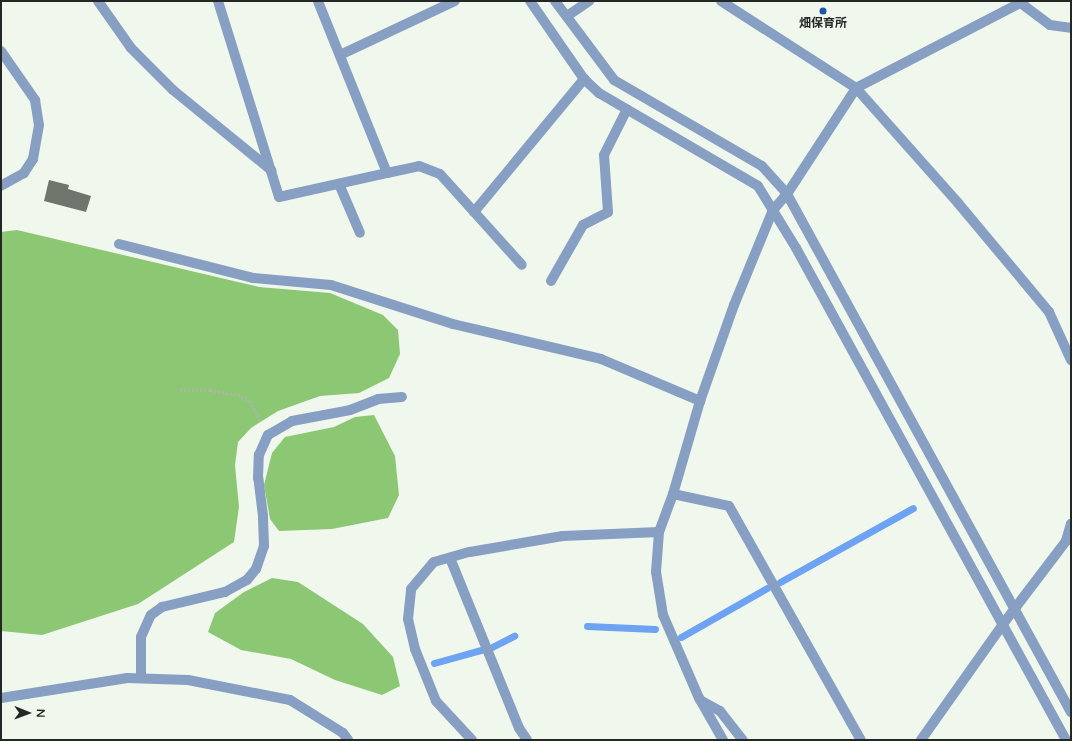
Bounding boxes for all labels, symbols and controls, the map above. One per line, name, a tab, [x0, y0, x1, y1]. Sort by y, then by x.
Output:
marker: 畑保育所	[818, 6, 828, 16]
place label: 畑保育所	[799, 17, 847, 31]
north arrow	[8, 693, 48, 733]
text: N	[34, 709, 47, 718]

